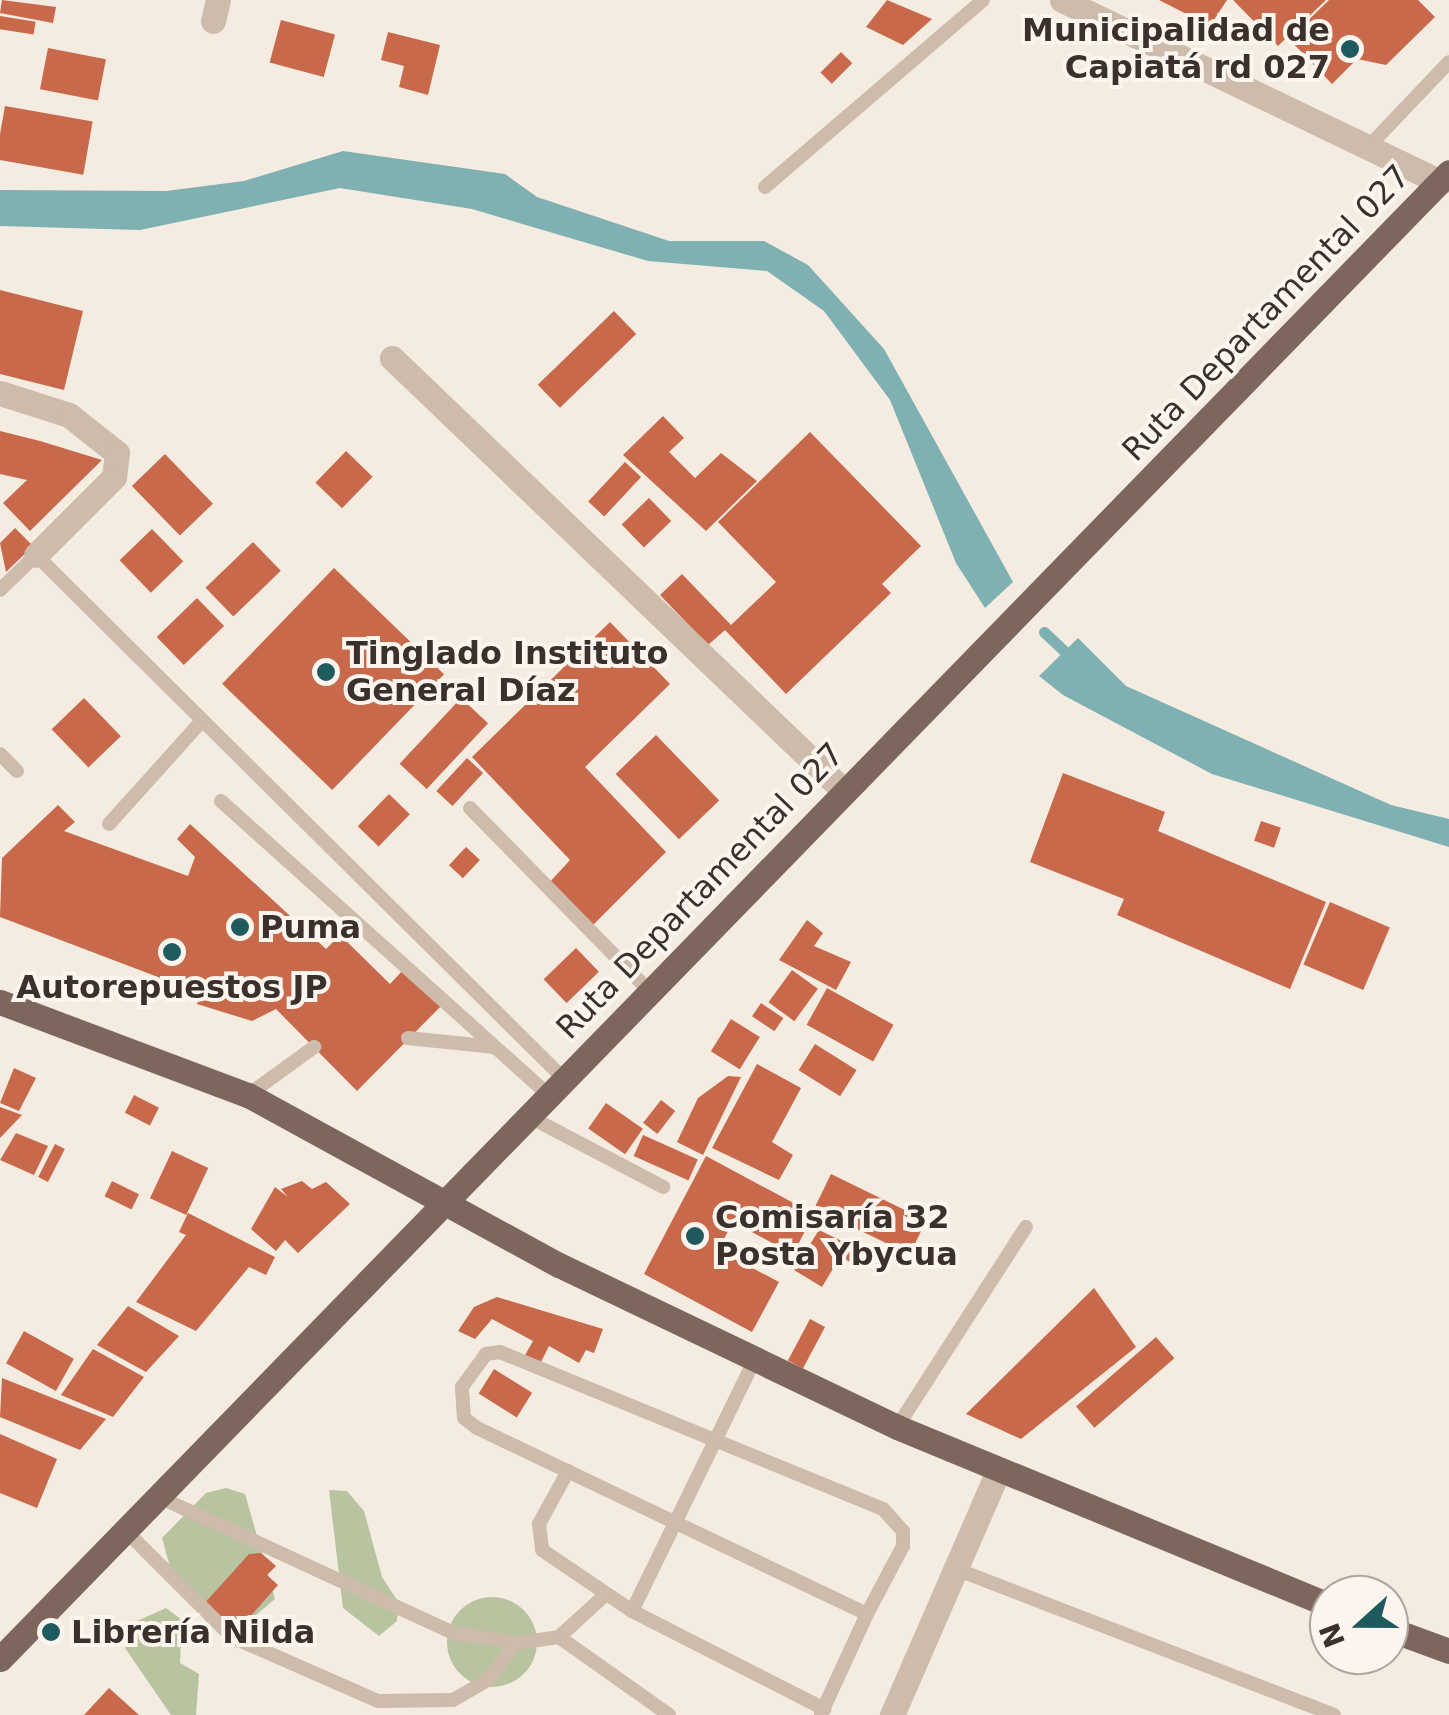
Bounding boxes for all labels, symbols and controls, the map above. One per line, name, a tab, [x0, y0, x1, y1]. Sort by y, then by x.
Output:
place label: Municipalidad de Capiatá rd 027	[1022, 12, 1330, 87]
marker: Municipalidad de Capiatá rd 027	[1339, 38, 1361, 60]
street label: Ruta Departamental 027	[1115, 157, 1417, 469]
place label: Tinglado Instituto General Díaz	[346, 635, 668, 710]
marker: Tinglado Instituto General Díaz	[315, 661, 337, 683]
street label: Ruta Departamental 027	[549, 735, 851, 1047]
place label: Puma	[260, 908, 361, 946]
marker: Puma	[229, 916, 251, 938]
marker: Autorepuestos JP	[161, 941, 183, 963]
place label: Autorepuestos JP	[16, 968, 328, 1006]
place label: Comisaría 32 Posta Ybycua	[715, 1199, 958, 1274]
marker: Comisaría 32 Posta Ybycua	[684, 1225, 706, 1247]
north arrow	[1309, 1575, 1409, 1675]
place label: Librería Nilda	[71, 1613, 315, 1651]
text: N	[1313, 1618, 1352, 1652]
marker: Librería Nilda	[40, 1621, 62, 1643]

